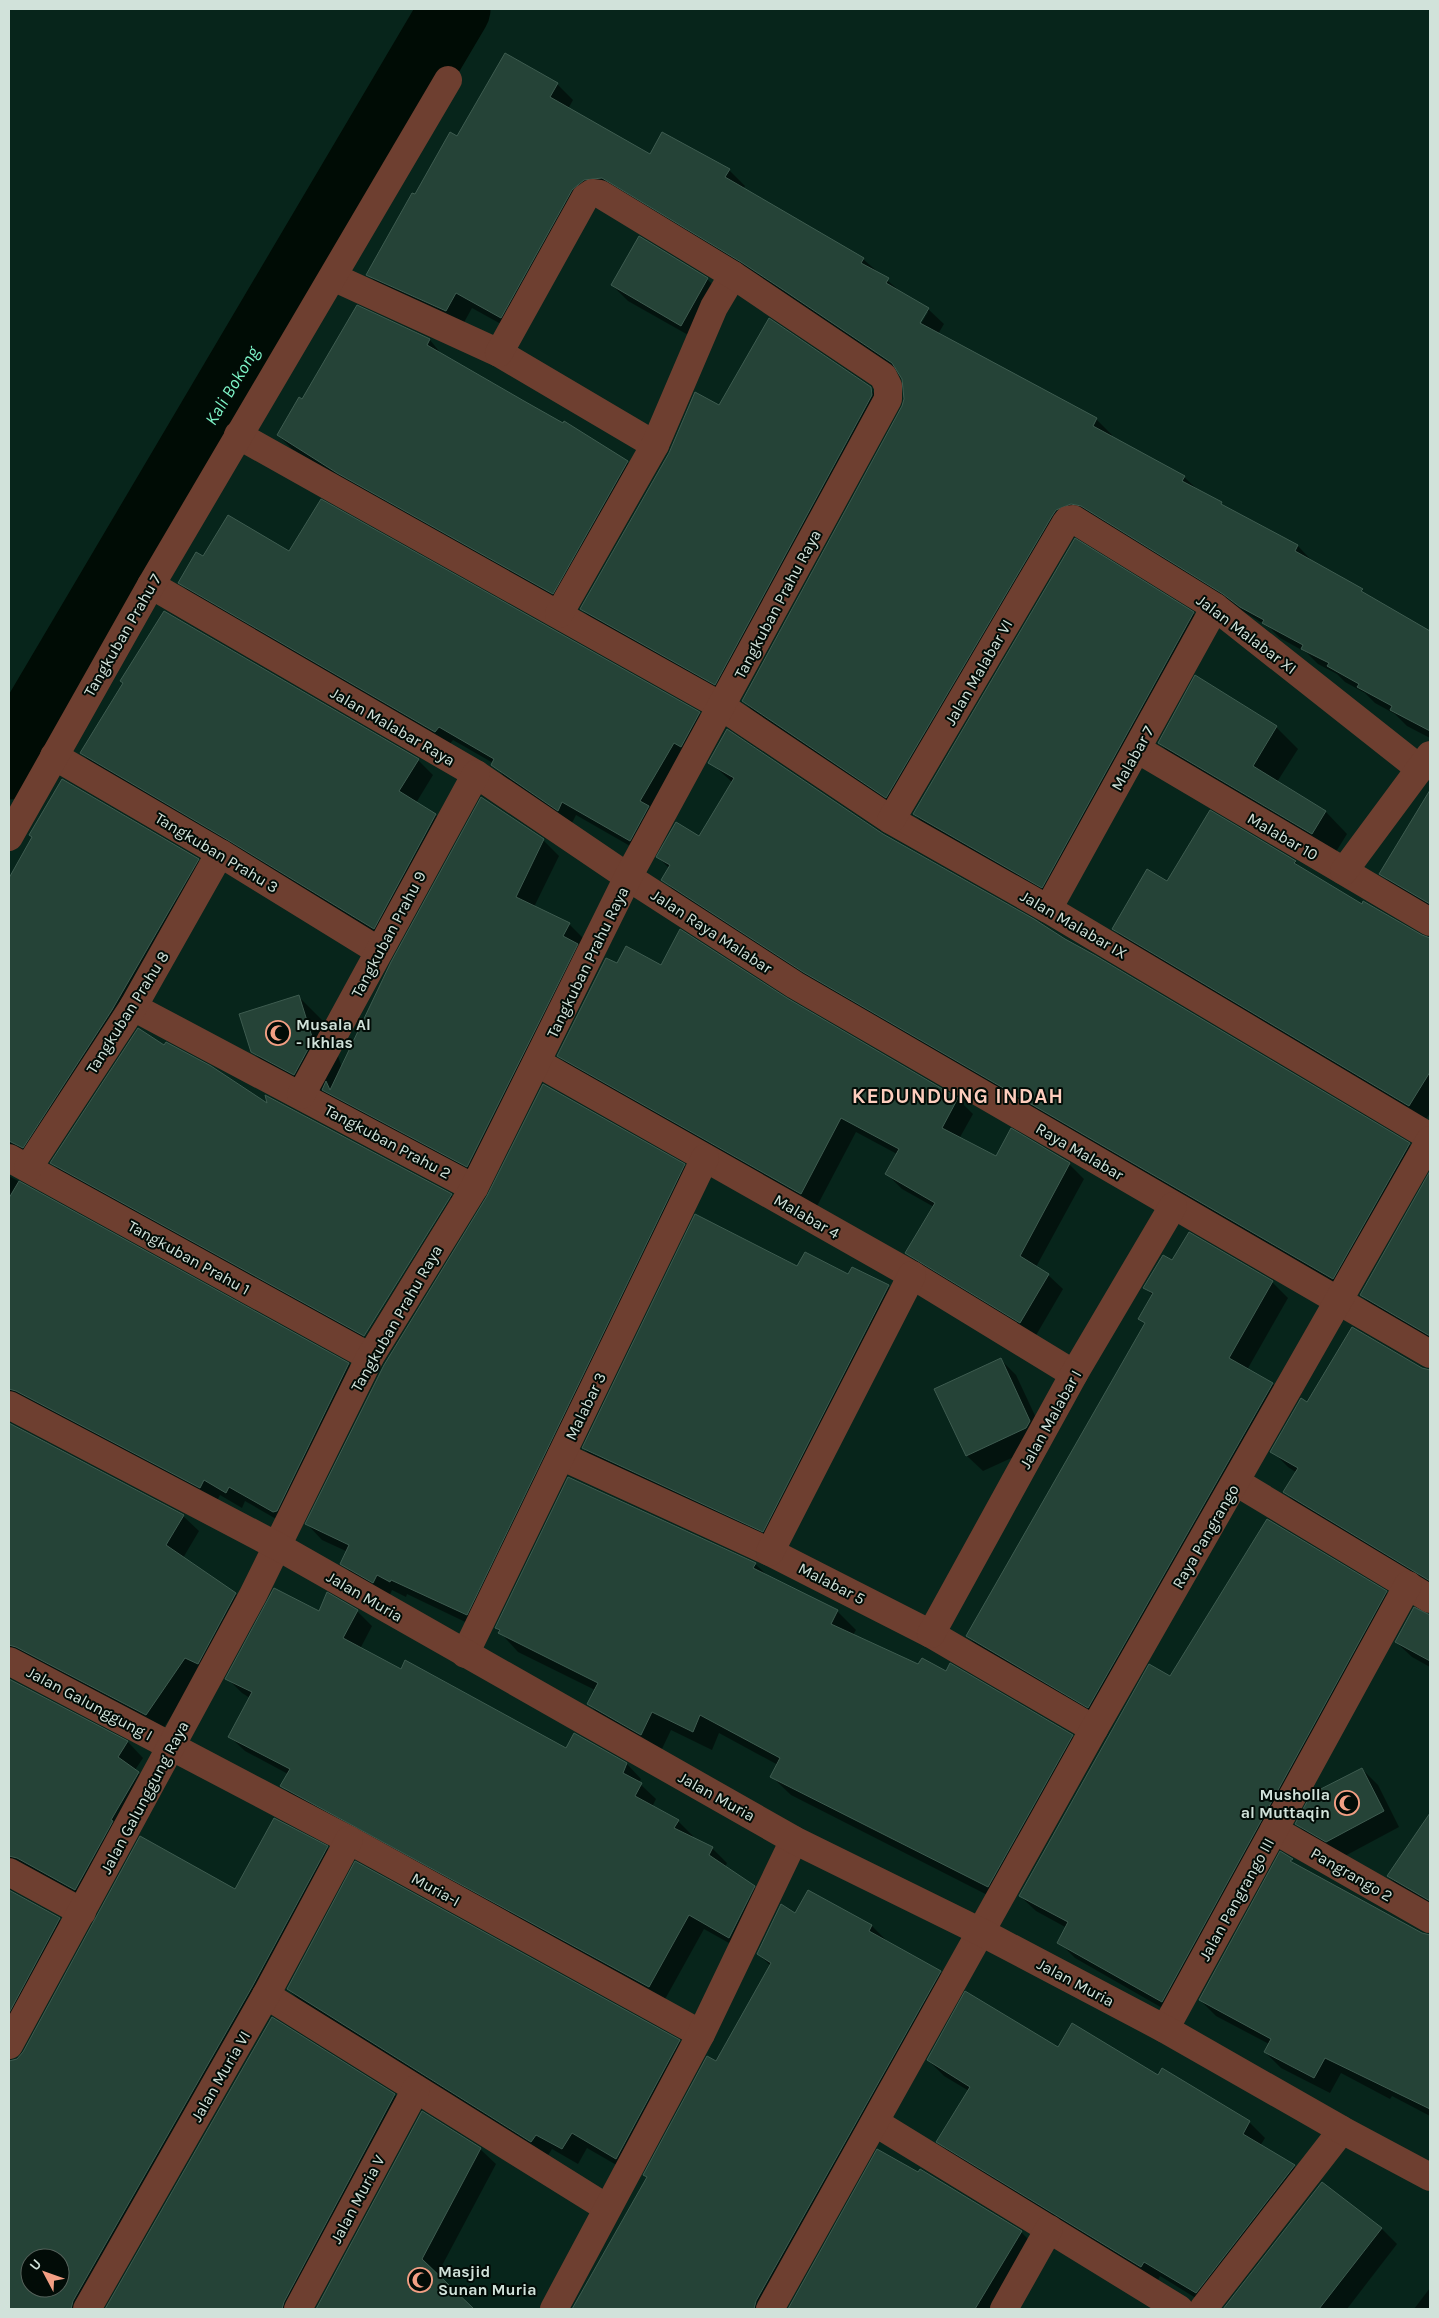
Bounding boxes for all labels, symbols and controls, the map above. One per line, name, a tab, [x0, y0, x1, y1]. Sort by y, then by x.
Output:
water label: Kali Bokong	[200, 342, 265, 429]
street label: Tangkuban Prahu Raya	[730, 526, 825, 682]
street label: Tangkuban Prahu 7	[80, 570, 166, 700]
street label: Jalan Malabar XI	[1193, 591, 1300, 678]
street label: Jalan Malabar VI	[940, 616, 1016, 729]
street label: Jalan Malabar Raya	[327, 683, 458, 770]
street label: Malabar 7	[1107, 722, 1158, 794]
street label: Tangkuban Prahu 3	[152, 808, 282, 897]
street label: Malabar 10	[1244, 809, 1321, 864]
street label: Tangkuban Prahu 9	[347, 868, 430, 1001]
street label: Tangkuban Prahu Raya	[543, 883, 632, 1041]
street label: Jalan Raya Malabar	[648, 885, 776, 978]
street label: Jalan Malabar IX	[1017, 886, 1131, 963]
street label: Tangkuban Prahu 8	[82, 947, 173, 1077]
place label: Musala Al - Ikhlas	[296, 1015, 371, 1052]
mosque icon: Musala Al - Ikhlas	[265, 1020, 291, 1046]
district label: KEDUNDUNG INDAH	[852, 1084, 1064, 1108]
street label: Tangkuban Prahu 2	[321, 1100, 454, 1183]
street label: Raya Malabar	[1032, 1119, 1127, 1184]
street label: Malabar 4	[771, 1190, 843, 1243]
street label: Tangkuban Prahu 1	[124, 1216, 253, 1299]
street label: Tangkuban Prahu Raya	[347, 1242, 446, 1395]
street label: Jalan Malabar I	[1015, 1367, 1085, 1472]
street label: Malabar 3	[561, 1369, 610, 1443]
street label: Raya Pangrango	[1168, 1481, 1243, 1592]
street label: Malabar 5	[795, 1559, 868, 1608]
street label: Jalan Muria	[323, 1567, 406, 1626]
street label: Jalan Galunggung I	[24, 1662, 156, 1745]
street label: Jalan Galunggung Raya	[96, 1718, 193, 1877]
street label: Jalan Muria	[675, 1768, 758, 1825]
place label: Musholla al Muttaqin	[1241, 1785, 1330, 1822]
mosque icon: Musholla al Muttaqin	[1334, 1790, 1360, 1816]
street label: Jalan Pangrango III	[1195, 1834, 1278, 1964]
street label: Pangrango 2	[1307, 1843, 1396, 1906]
street label: Muria-I	[408, 1868, 463, 1911]
street label: Jalan Muria	[1034, 1954, 1118, 2011]
street label: Jalan Muria VI	[187, 2027, 254, 2125]
street label: Jalan Muria V	[326, 2152, 389, 2247]
north arrow	[20, 2248, 70, 2298]
text: U	[26, 2256, 45, 2274]
place label: Masjid Sunan Muria	[438, 2262, 537, 2299]
mosque icon: Masjid Sunan Muria	[407, 2267, 433, 2293]

